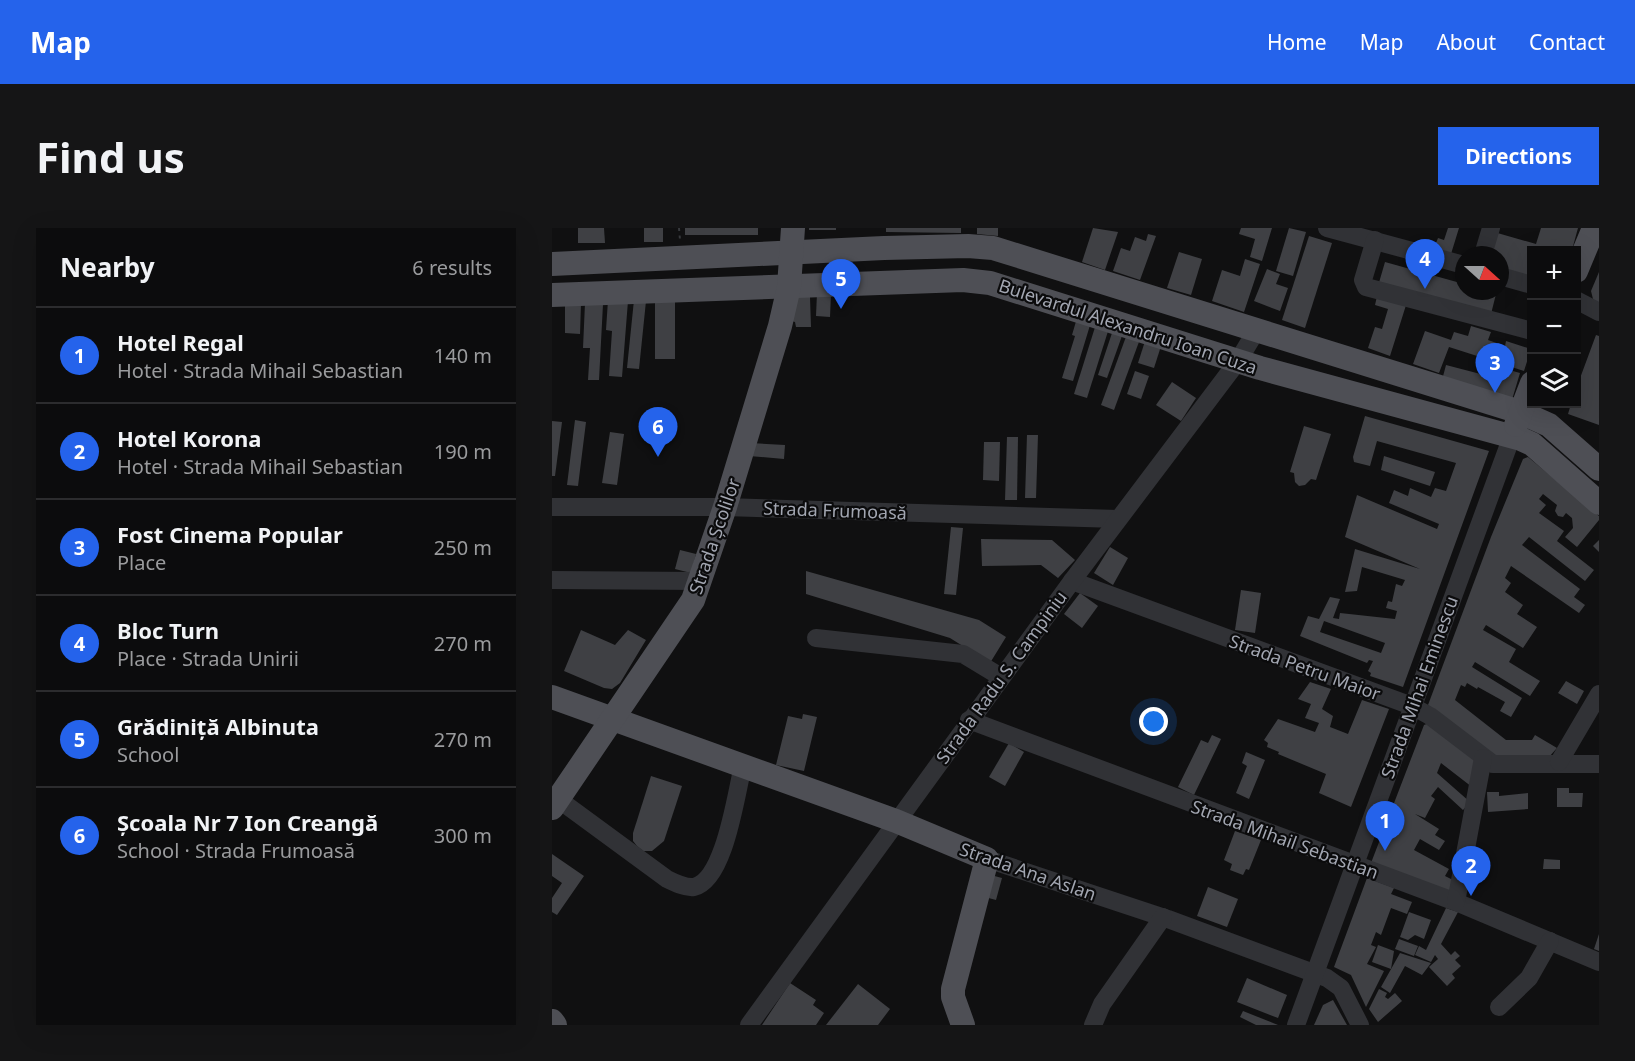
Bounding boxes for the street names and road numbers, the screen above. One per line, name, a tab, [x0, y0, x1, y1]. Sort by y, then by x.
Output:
street label: Bulevardul Alexandru Ioan Cuza	[996, 273, 1260, 379]
street label: Strada Școlilor	[683, 474, 745, 597]
street label: Strada Frumoasă	[763, 495, 907, 525]
street label: Strada Radu S. Campiniu	[930, 586, 1072, 768]
street label: Strada Mihai Eminescu	[1375, 593, 1463, 781]
street label: Strada Petru Maior	[1226, 628, 1385, 706]
street label: Strada Mihail Sebastian	[1188, 794, 1382, 884]
street label: Strada Ana Aslan	[957, 836, 1099, 906]

